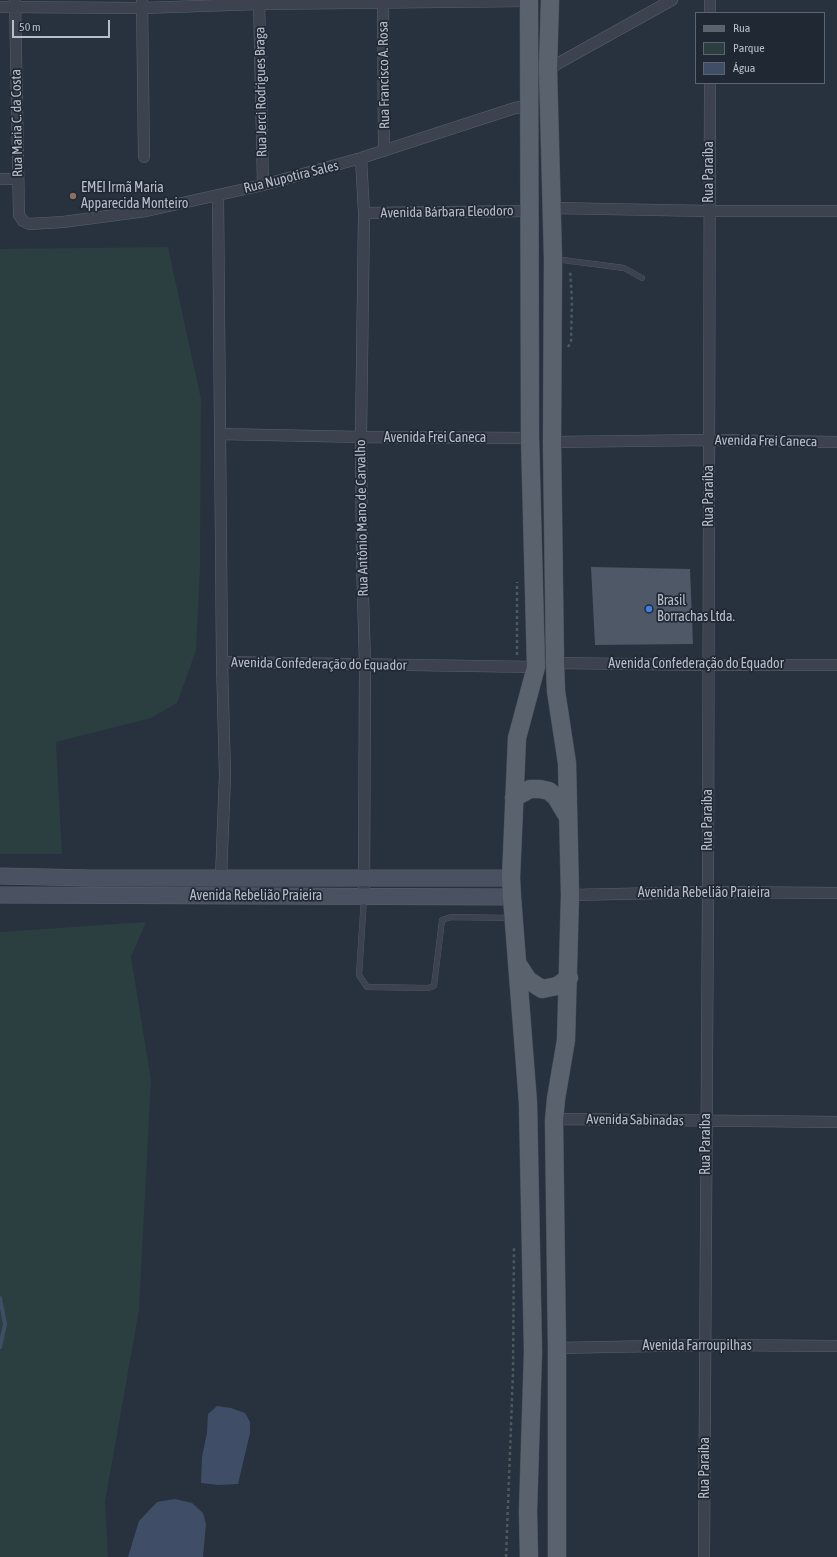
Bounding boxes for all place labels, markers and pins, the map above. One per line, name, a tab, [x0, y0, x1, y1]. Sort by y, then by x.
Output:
place label: EMEI Irmã Maria Apparecida Monteiro	[81, 180, 188, 212]
marker: EMEI Irmã Maria Apparecida Monteiro	[68, 191, 78, 201]
place label: Brasil Borrachas Ltda.	[657, 593, 735, 626]
marker: Brasil Borrachas Ltda.	[644, 604, 654, 614]

